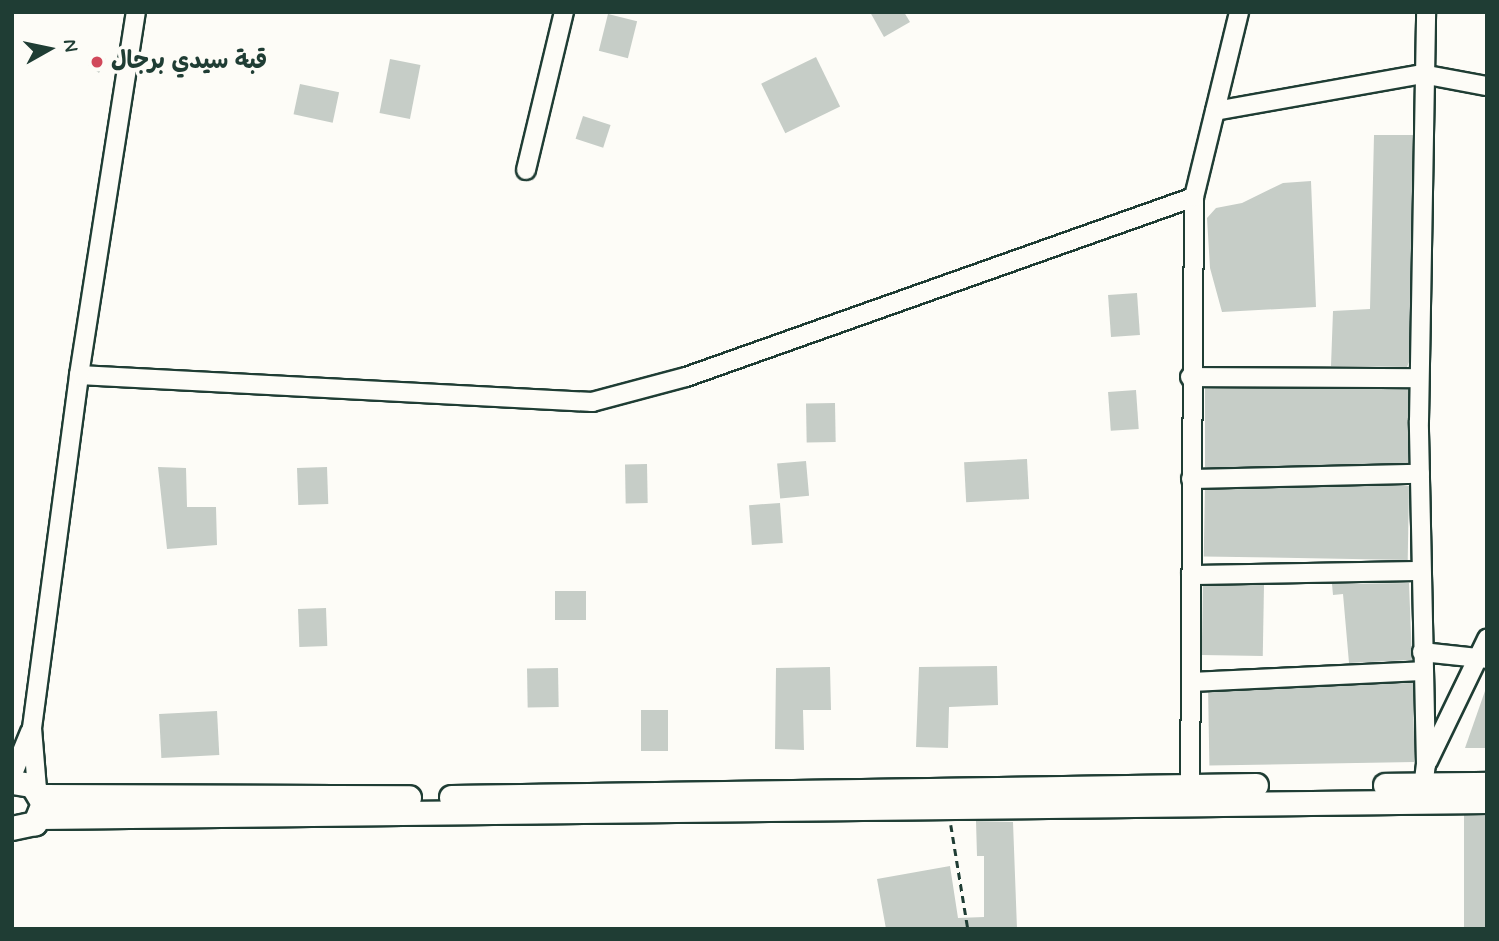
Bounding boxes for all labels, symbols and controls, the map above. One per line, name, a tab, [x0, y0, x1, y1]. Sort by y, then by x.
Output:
north arrow	[14, 14, 84, 84]
text: N	[57, 37, 84, 54]
place label: قبة سيدي برجال	[111, 48, 267, 76]
marker: قبة سيدي برجال	[89, 54, 105, 70]

